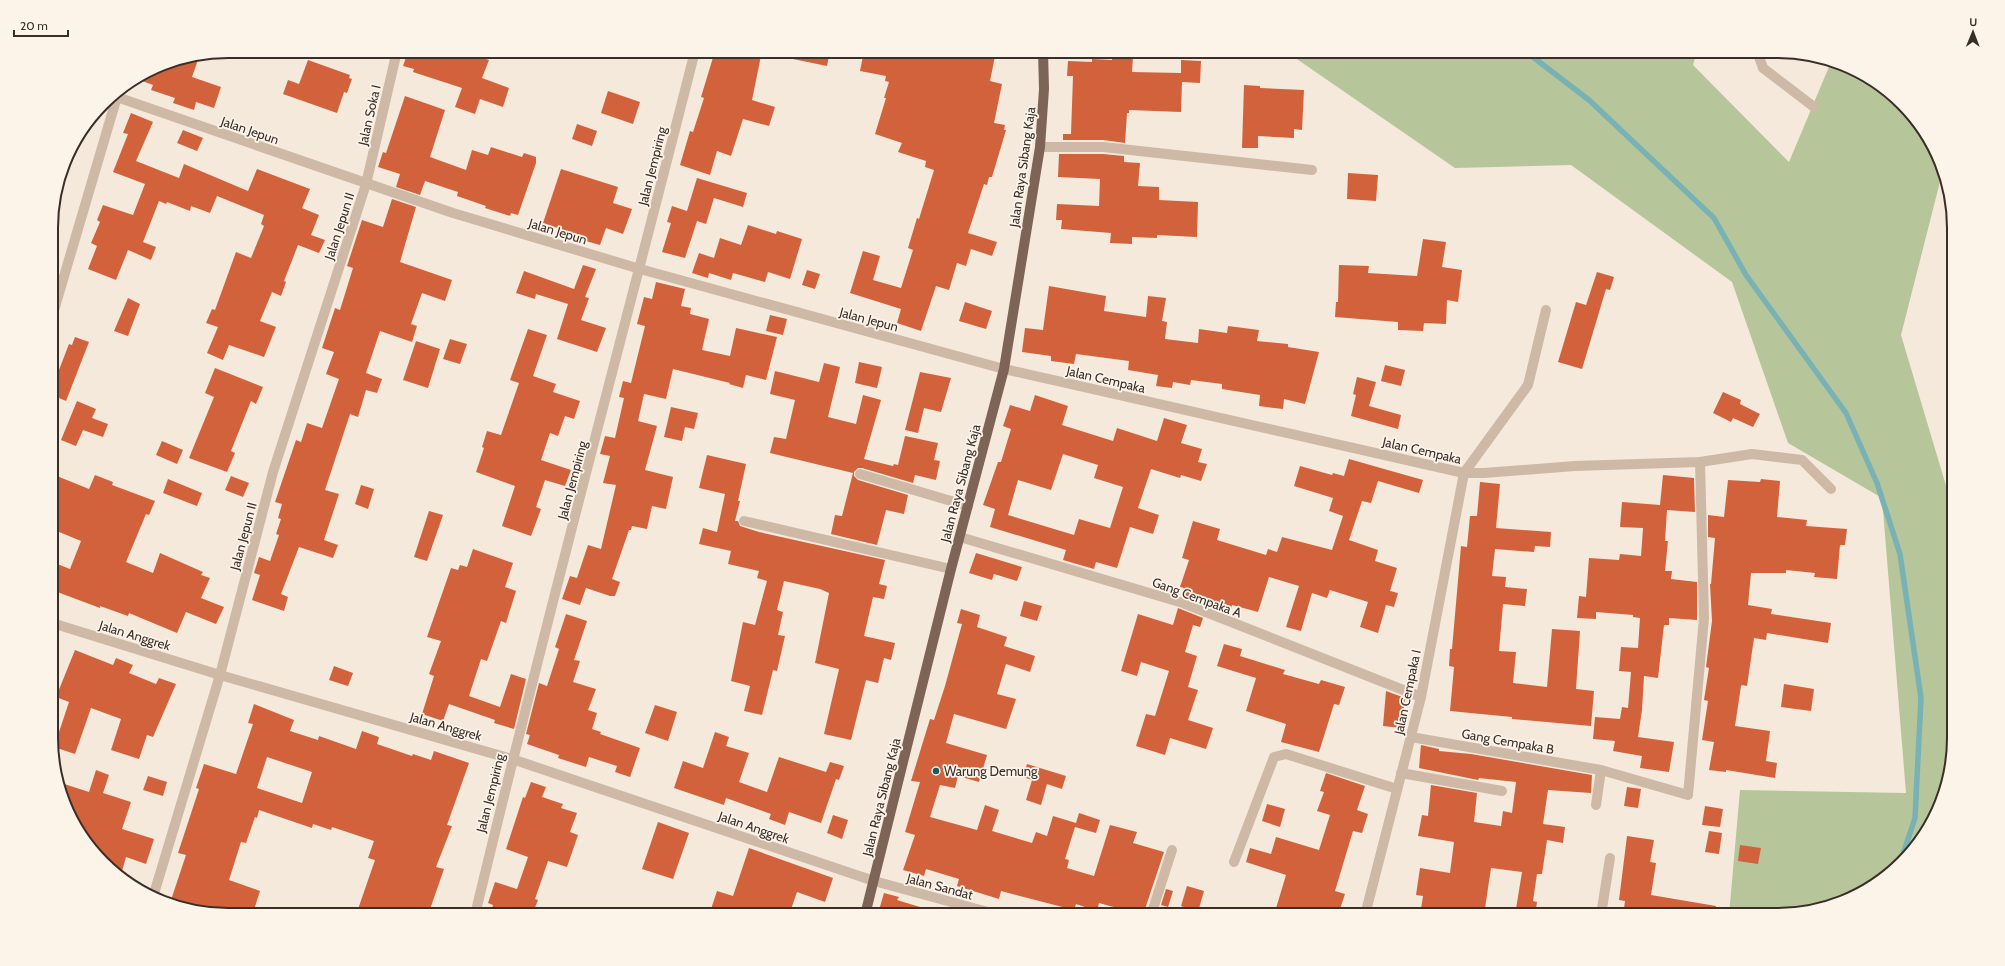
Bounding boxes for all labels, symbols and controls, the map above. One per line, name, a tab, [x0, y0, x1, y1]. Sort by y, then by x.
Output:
scale bar	[14, 12, 68, 38]
north arrow	[1953, 12, 1993, 52]
text: U	[1969, 15, 1977, 29]
text: 20 m	[20, 18, 48, 33]
street label: Jalan Soka I	[354, 83, 384, 148]
street label: Jalan Raya Sibang Kaja	[1005, 105, 1039, 229]
street label: Jalan Jepun	[218, 112, 281, 147]
street label: Jalan Jempiring	[634, 124, 670, 208]
street label: Jalan Jepun II	[320, 190, 357, 263]
street label: Jalan Jepun	[526, 214, 589, 247]
street label: Jalan Jepun	[837, 303, 900, 334]
street label: Jalan Cempaka	[1064, 362, 1148, 396]
street label: Jalan Raya Sibang Kaja	[936, 422, 985, 545]
street label: Jalan Cempaka	[1380, 433, 1464, 467]
street label: Jalan Jempiring	[554, 438, 590, 522]
street label: Jalan Jepun II	[226, 500, 260, 573]
street label: Gang Cempaka A	[1150, 573, 1244, 621]
street label: Jalan Anggrek	[97, 616, 173, 653]
street label: Jalan Cempaka I	[1390, 648, 1424, 737]
street label: Jalan Anggrek	[407, 708, 484, 744]
street label: Gang Cempaka B	[1460, 725, 1556, 757]
street label: Jalan Raya Sibang Kaja	[858, 735, 905, 859]
street label: Jalan Jempiring	[472, 751, 508, 835]
place label: Warung Demung	[944, 763, 1038, 779]
marker: Warung Demung	[931, 766, 941, 776]
street label: Jalan Anggrek	[716, 807, 792, 847]
street label: Jalan Sandat	[904, 869, 975, 903]

